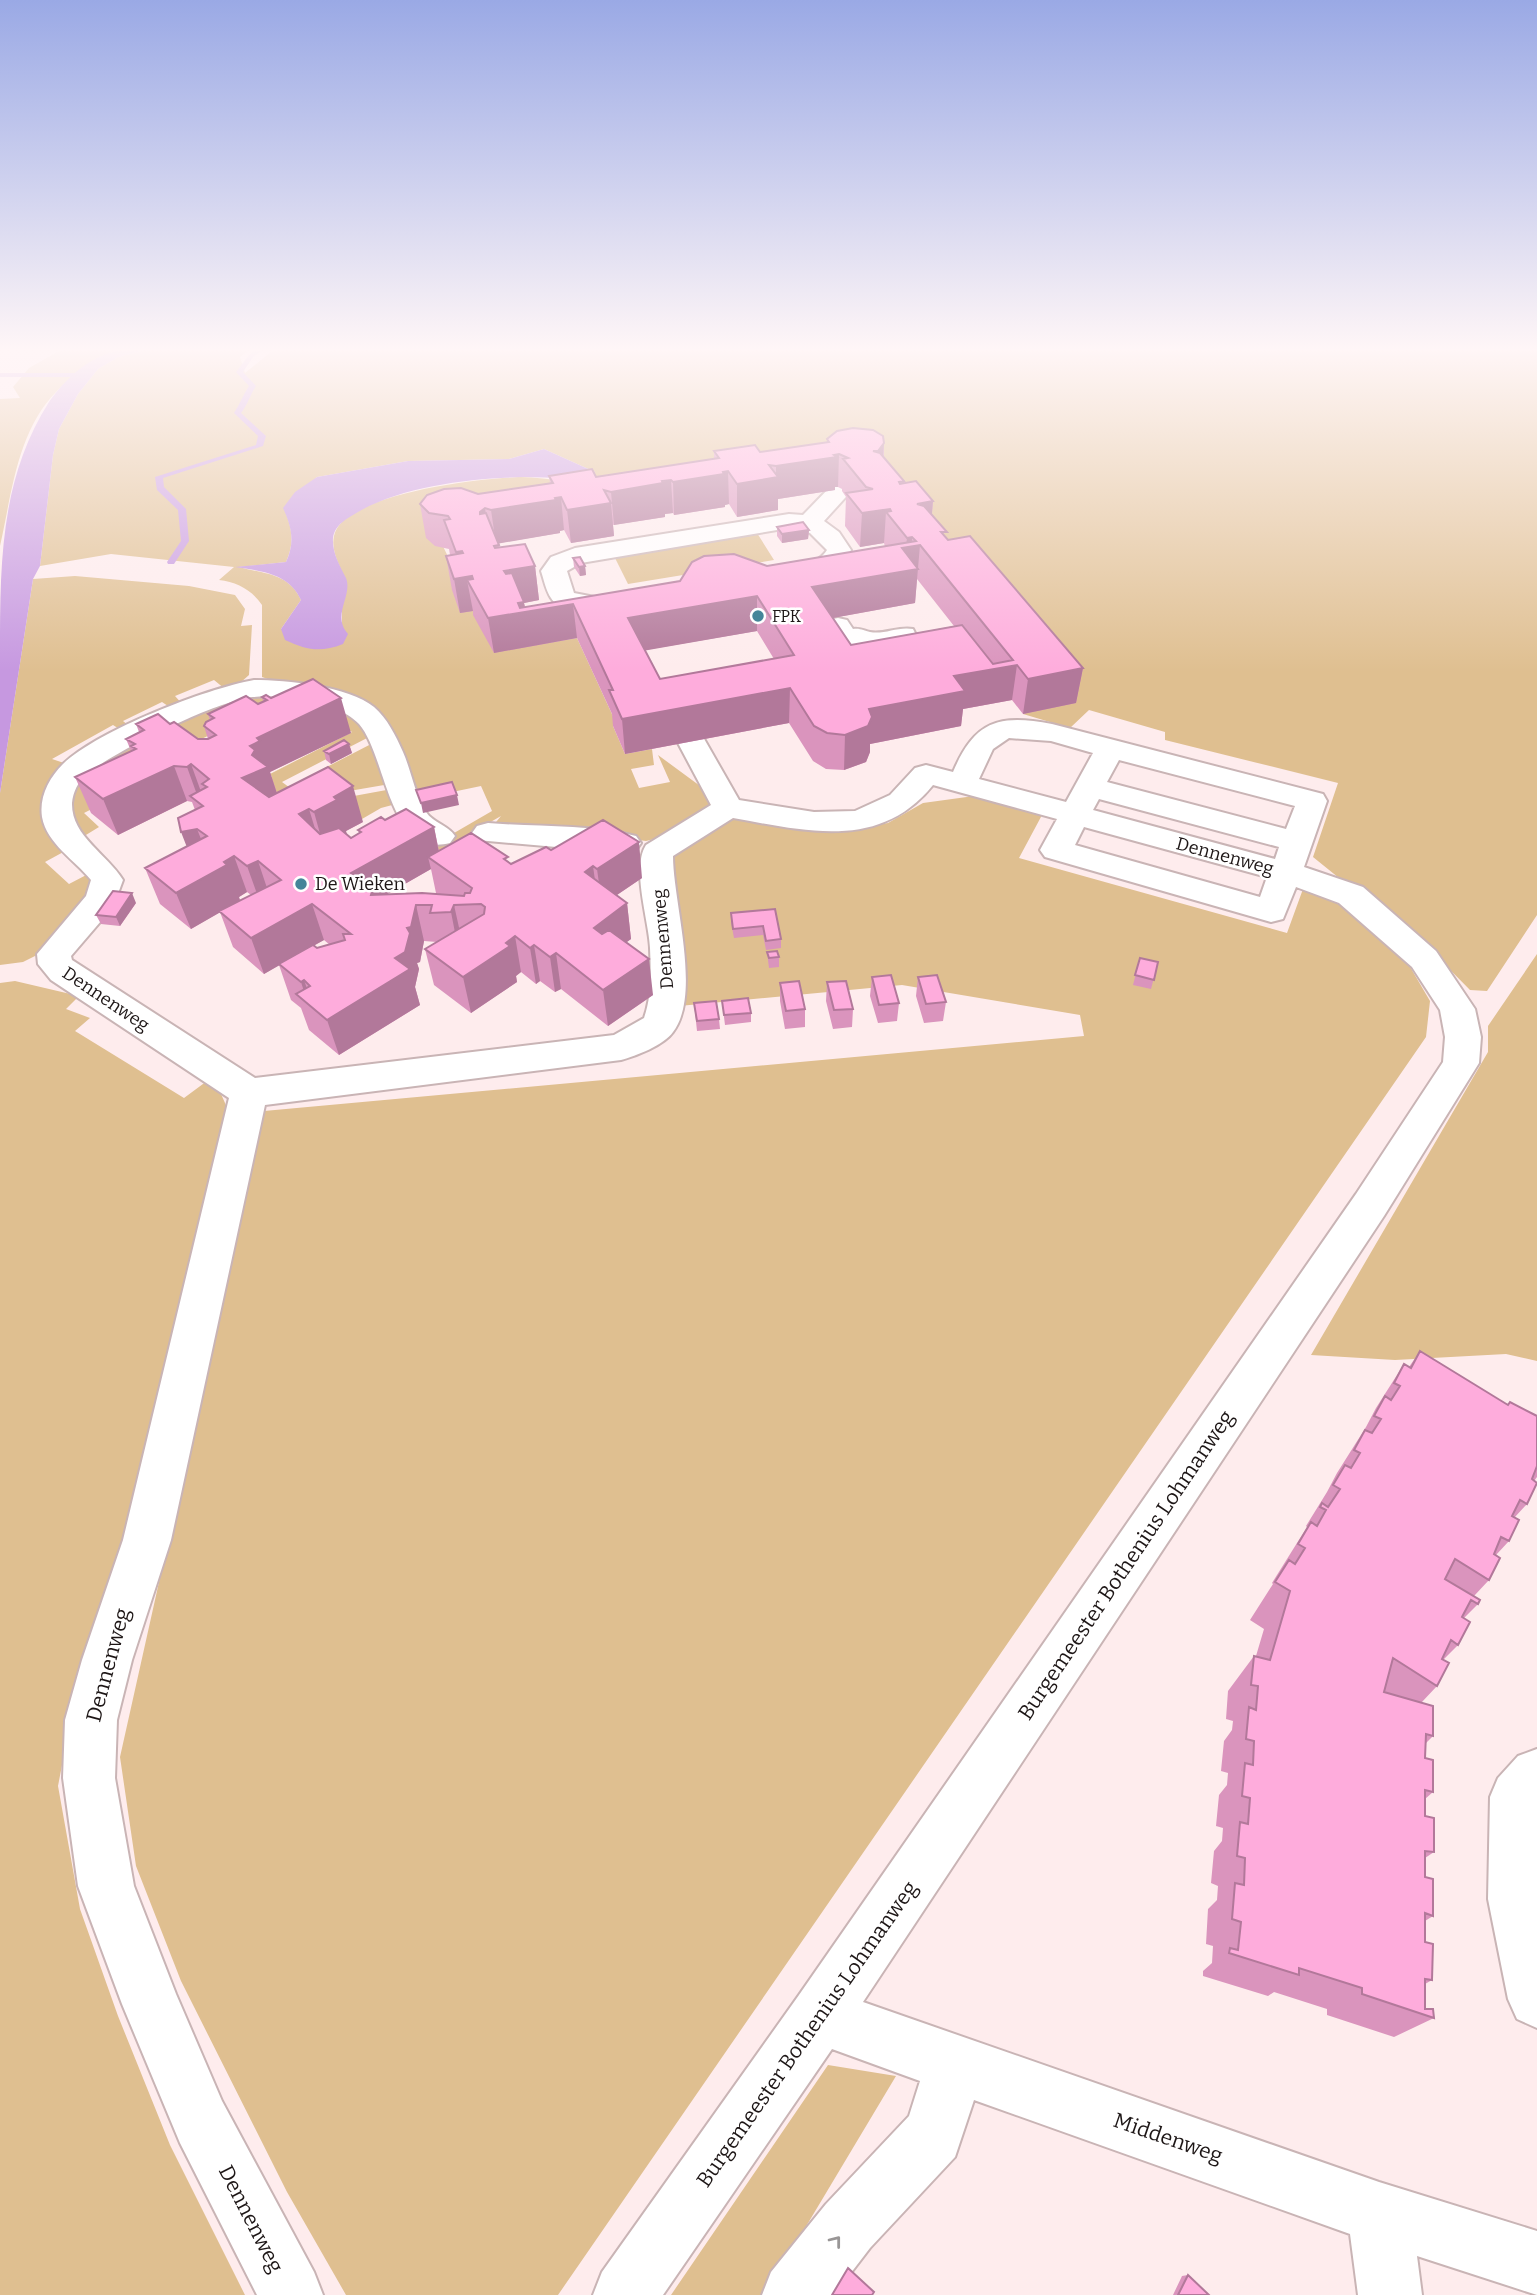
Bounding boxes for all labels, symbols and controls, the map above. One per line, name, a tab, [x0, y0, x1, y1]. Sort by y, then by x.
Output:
place label: FPK	[772, 607, 802, 626]
marker: FPK	[750, 608, 766, 624]
street label: Dennenweg	[1174, 832, 1276, 880]
place label: De Wieken	[315, 873, 406, 895]
marker: De Wieken	[293, 876, 309, 892]
street label: Dennenweg	[648, 888, 678, 990]
street label: Dennenweg	[58, 962, 154, 1036]
street label: Burgemeester Bothenius Lohmanweg	[1012, 1405, 1240, 1725]
street label: Dennenweg	[80, 1605, 136, 1725]
street label: Burgemeester Bothenius Lohmanweg	[691, 1876, 923, 2192]
street label: Middenweg	[1110, 2107, 1226, 2169]
street label: Dennenweg	[213, 2161, 289, 2277]
one-way arrow	[828, 2236, 841, 2249]

